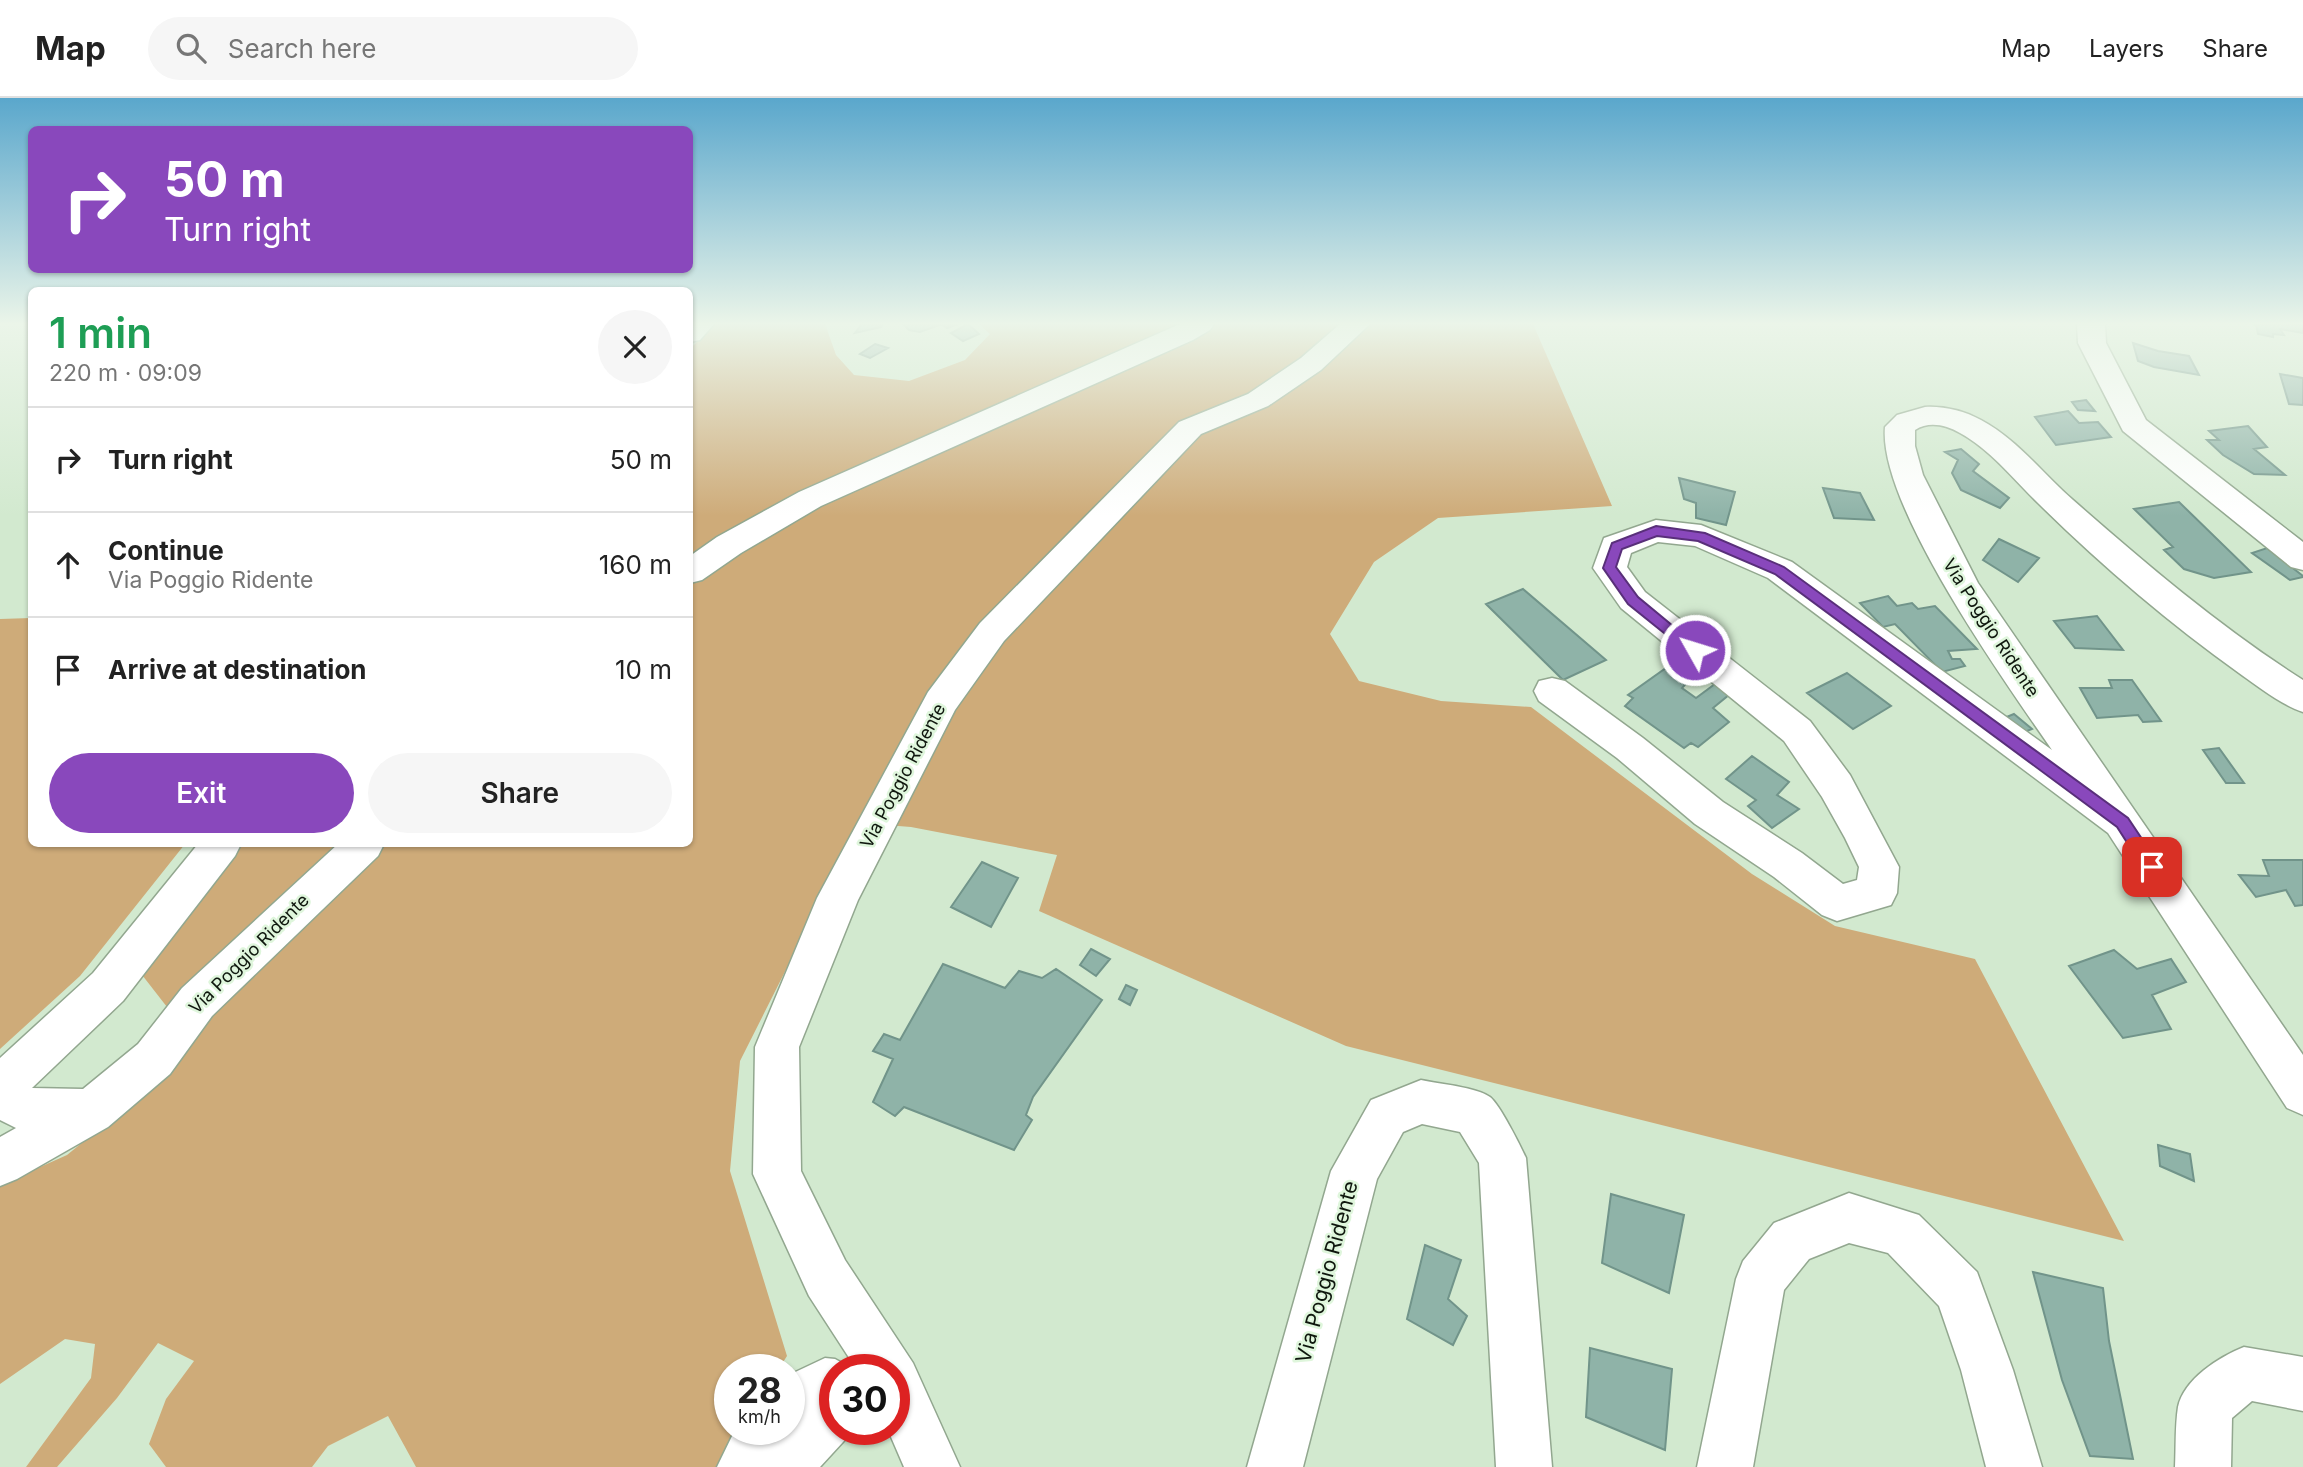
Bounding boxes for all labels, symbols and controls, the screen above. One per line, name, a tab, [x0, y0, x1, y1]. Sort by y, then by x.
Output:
search box	[148, 17, 638, 80]
text: Map	[35, 28, 106, 68]
icon: search	[172, 29, 210, 67]
text: Search here	[228, 33, 376, 64]
text: Map	[2001, 34, 2051, 63]
text: Layers	[2089, 34, 2164, 63]
text: Share	[2202, 34, 2268, 63]
text: 50 m	[164, 150, 285, 209]
icon: right	[49, 154, 140, 245]
text: Turn right	[164, 210, 311, 249]
text: 1 min	[49, 307, 152, 358]
button: close	[598, 310, 672, 384]
text: 220 m · 09:09	[49, 359, 202, 387]
icon: right	[49, 441, 87, 479]
text: Turn right	[108, 444, 233, 475]
text: 50 m	[610, 444, 672, 475]
text: Continue	[108, 535, 224, 566]
icon: ahead	[49, 546, 87, 584]
text: 160 m	[599, 549, 672, 580]
street label: Via Poggio Ridente	[1939, 555, 2044, 701]
text: Via Poggio Ridente	[108, 566, 313, 594]
position arrow	[1658, 613, 1732, 687]
icon: arrive	[49, 651, 87, 689]
text: Arrive at destination	[108, 654, 367, 685]
text: 10 m	[615, 654, 672, 685]
street label: Via Poggio Ridente	[856, 700, 950, 852]
button: Exit	[49, 753, 354, 833]
button: Share	[368, 753, 672, 833]
pin	[2122, 837, 2182, 897]
icon: arrive	[2133, 848, 2171, 886]
street label: Via Poggio Ridente	[184, 889, 313, 1018]
street label: Via Poggio Ridente	[1290, 1178, 1363, 1366]
speed limit sign: 30	[819, 1354, 910, 1445]
text: 28	[737, 1369, 782, 1411]
text: km/h	[738, 1406, 781, 1427]

